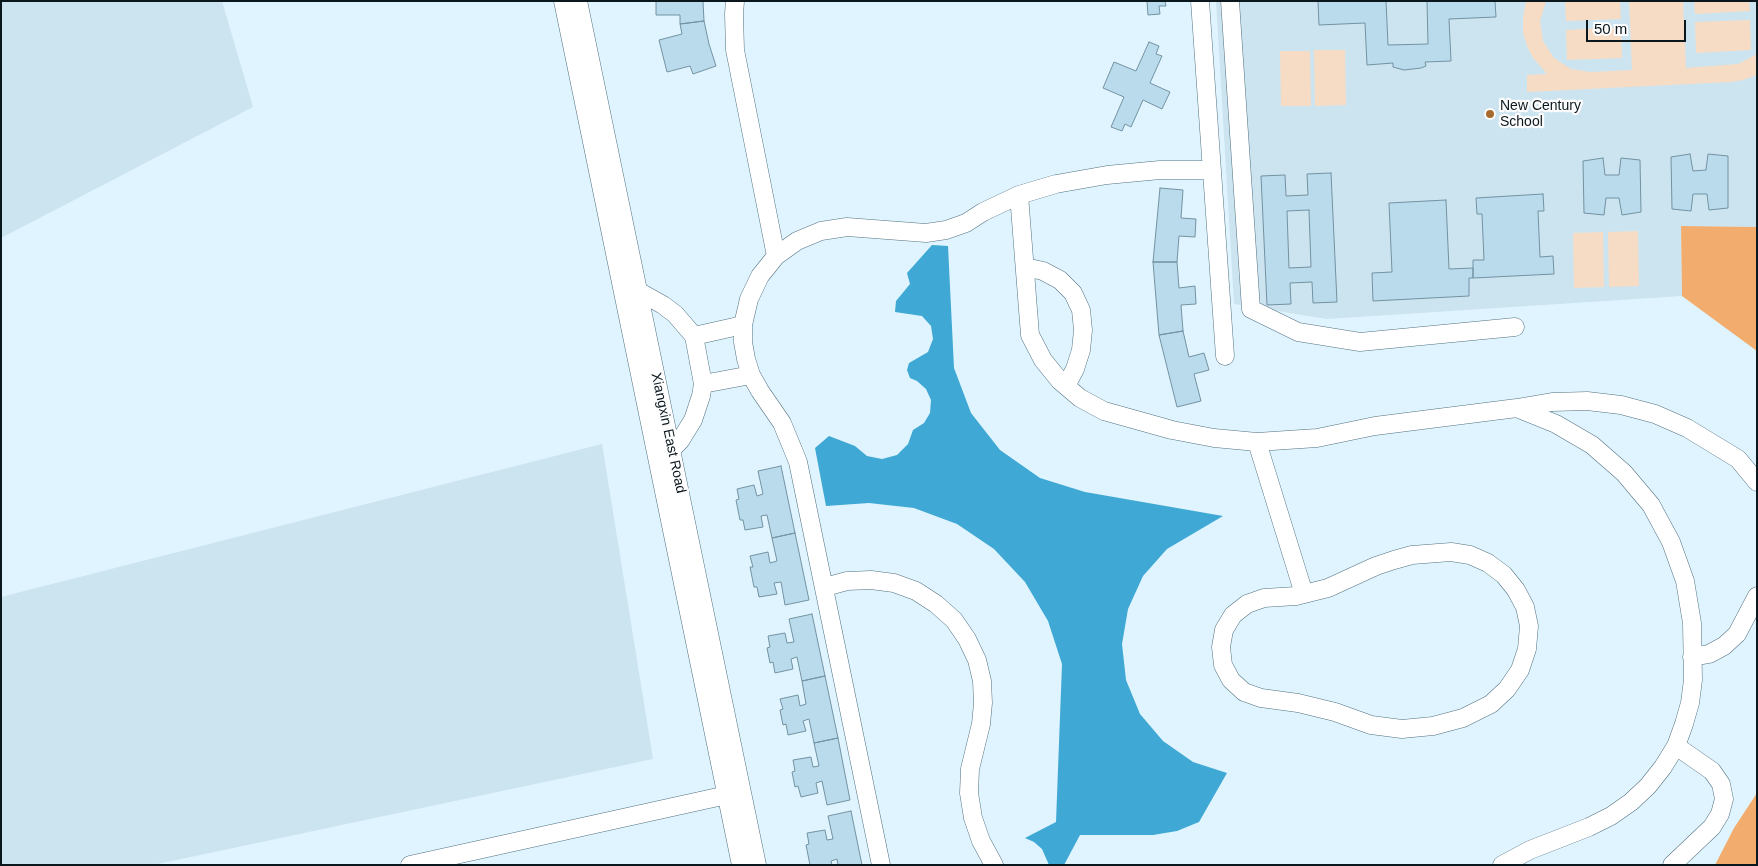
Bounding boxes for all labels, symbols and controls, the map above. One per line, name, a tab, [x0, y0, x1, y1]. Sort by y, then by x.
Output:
scale bar	[1588, 10, 1688, 42]
text: 50 m	[1594, 20, 1627, 37]
place label: New Century School	[1500, 98, 1581, 130]
marker: New Century School	[1484, 108, 1496, 120]
street label: Xiangxin East Road	[647, 371, 689, 495]

